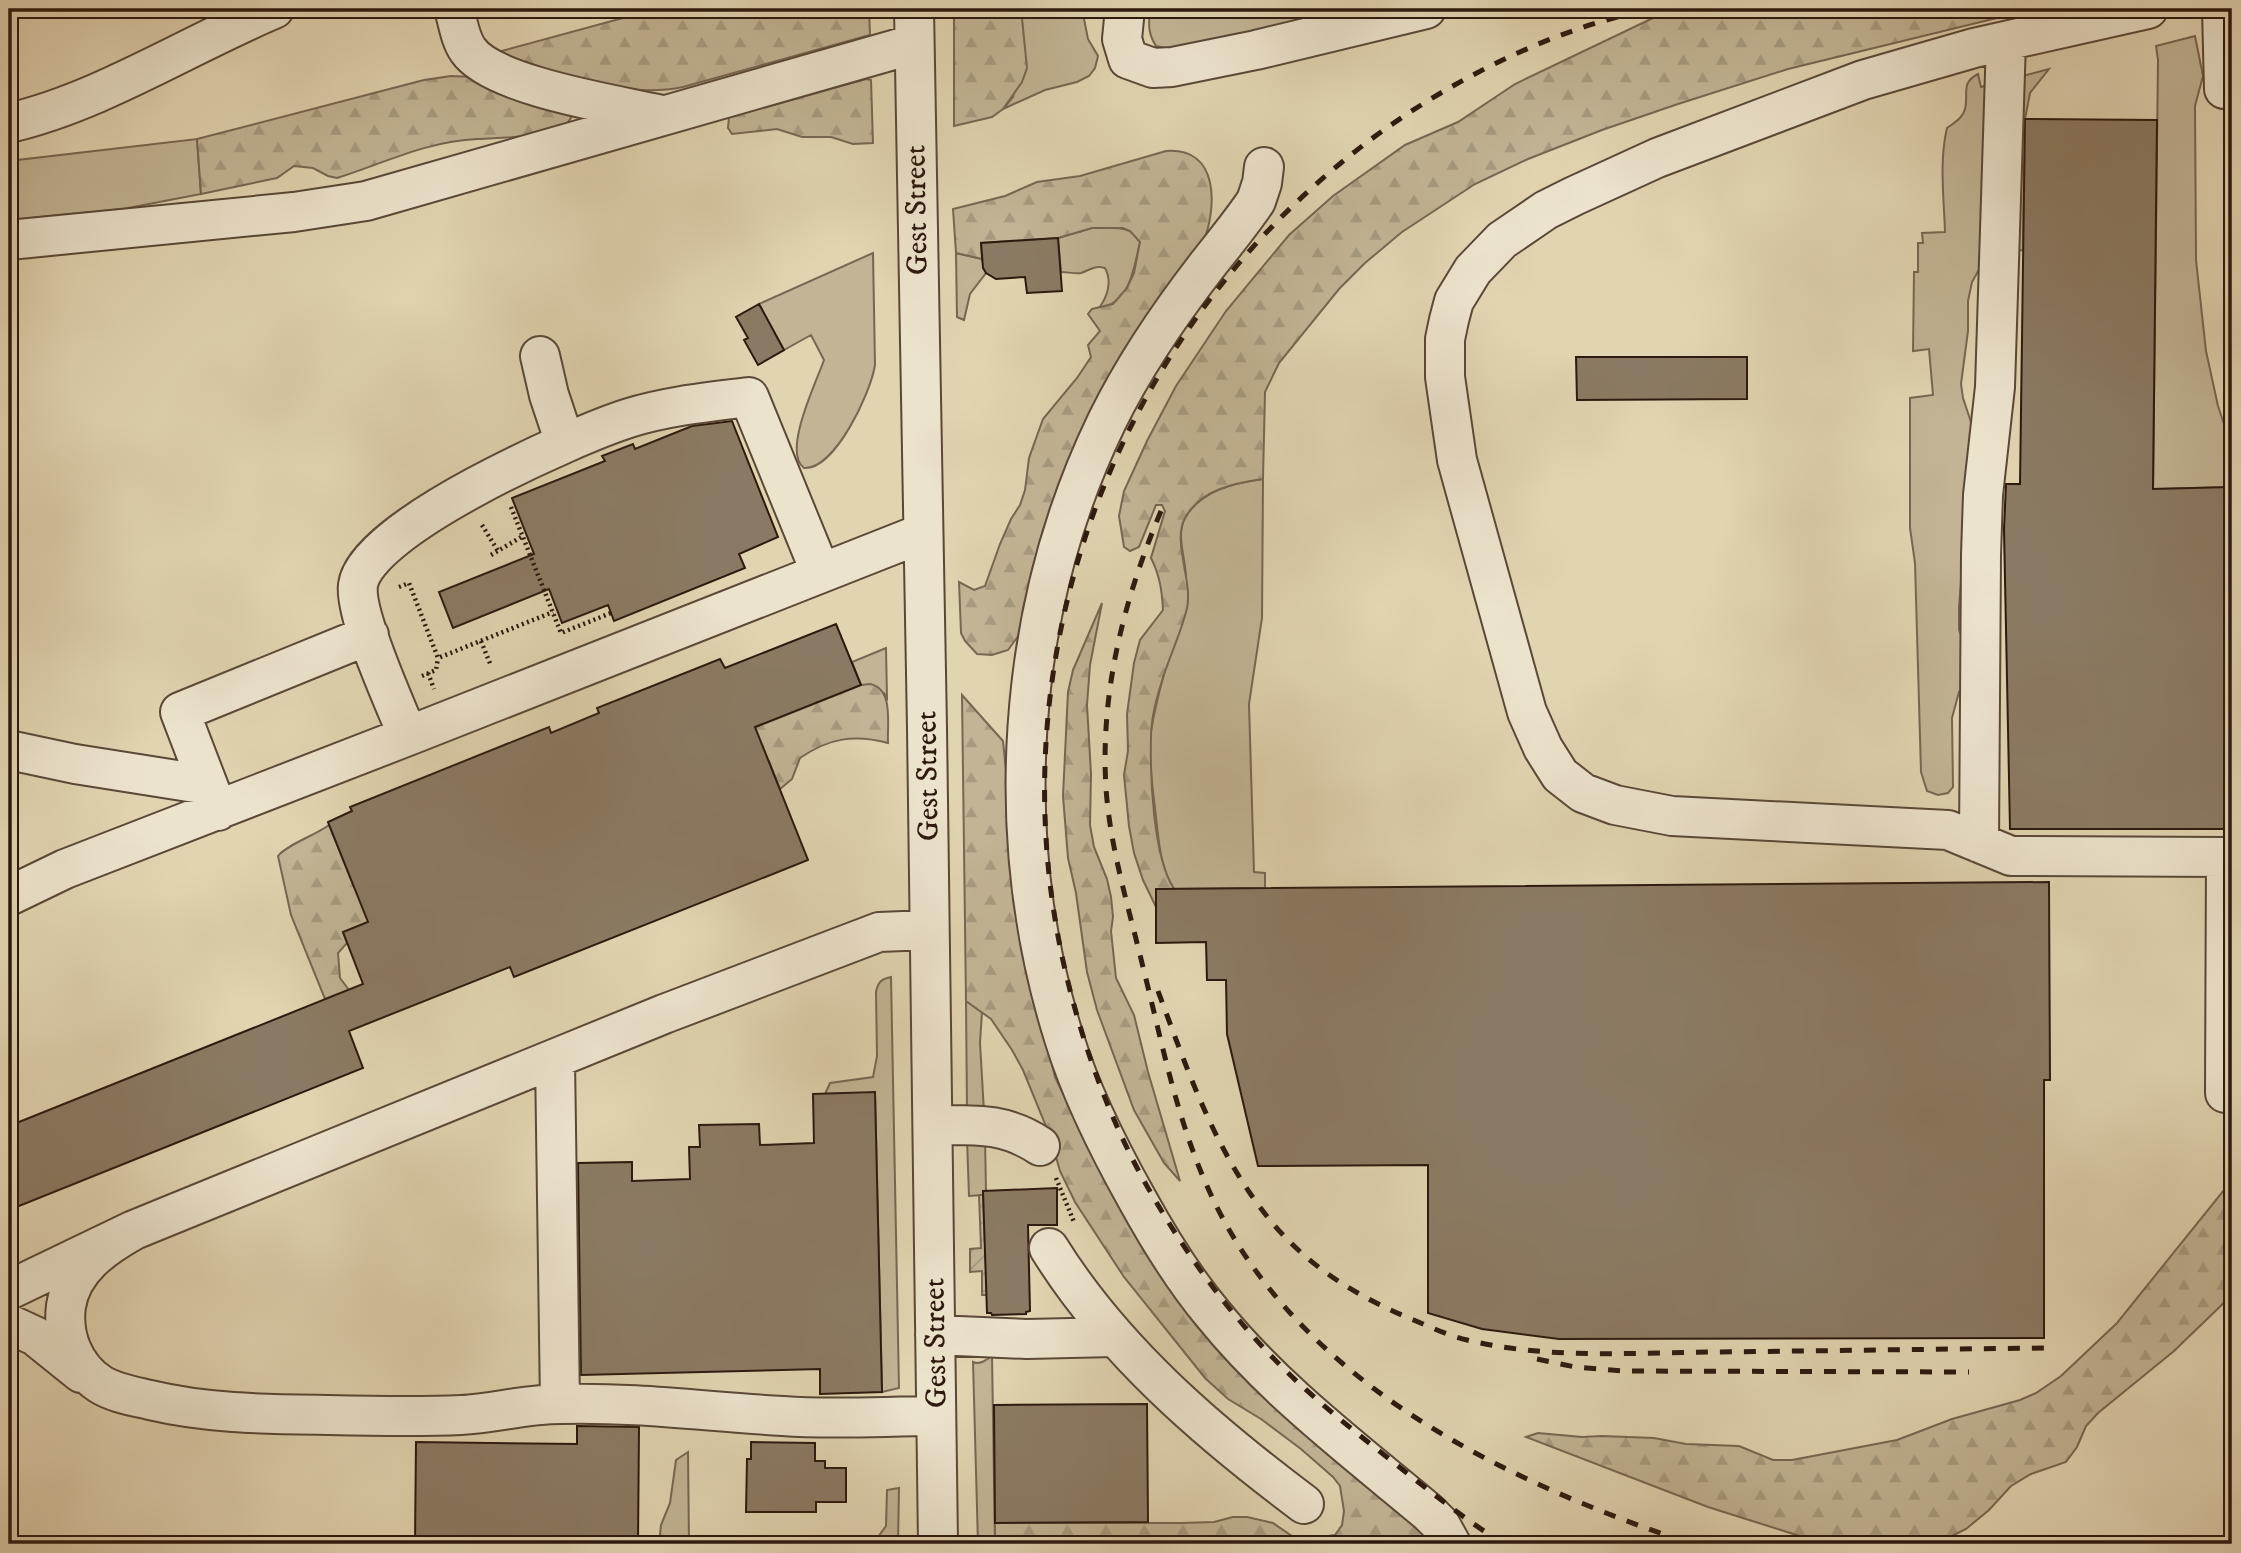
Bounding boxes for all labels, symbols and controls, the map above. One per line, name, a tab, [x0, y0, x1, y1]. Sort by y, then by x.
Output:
street label: Gest Street	[897, 144, 937, 276]
street label: Gest Street	[908, 710, 948, 842]
street label: Gest Street	[916, 1277, 956, 1409]

